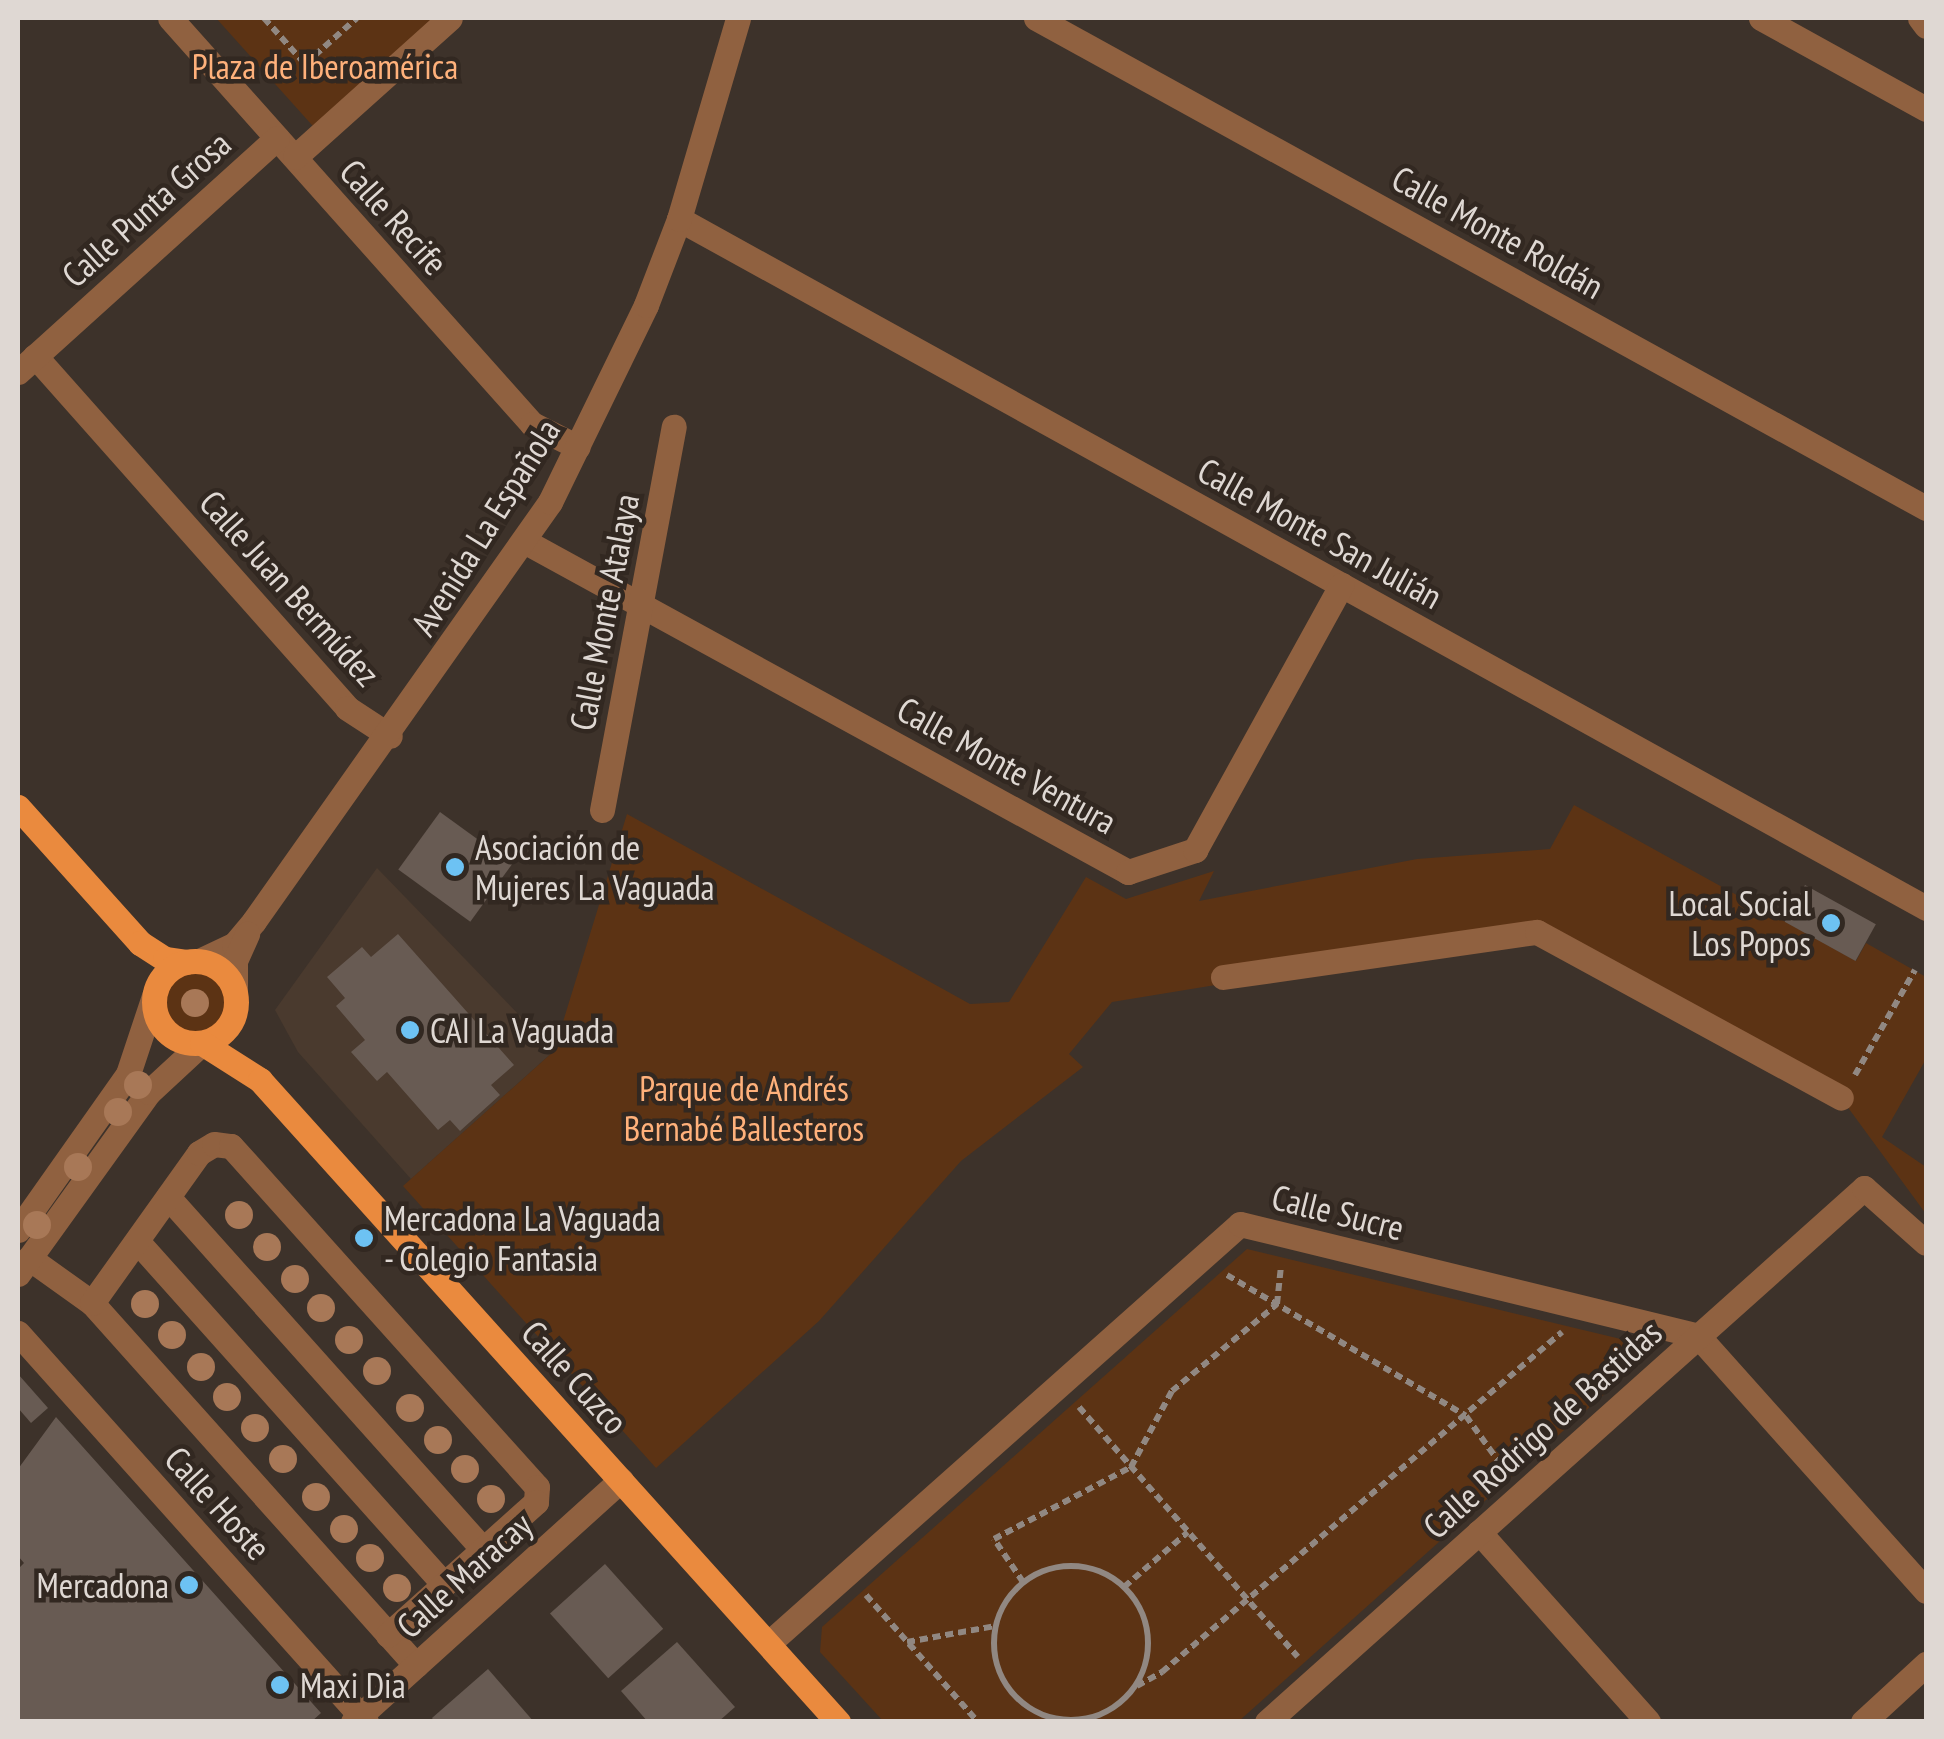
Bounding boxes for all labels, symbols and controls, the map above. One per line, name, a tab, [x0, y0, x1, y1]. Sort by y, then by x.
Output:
park label: Plaza de Iberoamérica	[192, 45, 458, 87]
street label: Calle Punta Grosa	[53, 122, 239, 296]
street label: Calle Recife	[331, 151, 457, 283]
street label: Calle Monte Roldán	[1385, 157, 1611, 307]
street label: Avenida La Española	[402, 411, 568, 643]
street label: Calle Monte San Julián	[1191, 449, 1449, 617]
street label: Calle Juan Bermúdez	[191, 482, 389, 694]
street label: Calle Monte Atalaya	[560, 490, 648, 734]
street label: Calle Monte Ventura	[890, 687, 1124, 843]
place label: Asociación de Mujeres La Vaguada	[475, 826, 715, 908]
marker: Asociación de Mujeres La Vaguada	[444, 856, 466, 878]
place label: Local Social Los Popos	[1669, 882, 1811, 964]
marker: Local Social Los Popos	[1820, 912, 1842, 934]
place label: CAI La Vaguada	[430, 1009, 615, 1051]
marker: CAI La Vaguada	[399, 1019, 421, 1041]
park label: Parque de Andrés Bernabé Ballesteros	[624, 1067, 864, 1149]
street label: Calle Sucre	[1268, 1175, 1408, 1249]
place label: Mercadona La Vaguada - Colegio Fantasia	[384, 1197, 662, 1279]
marker: Mercadona La Vaguada - Colegio Fantasia	[353, 1227, 375, 1249]
street label: Calle Rodrigo de Bastidas	[1414, 1311, 1670, 1547]
street label: Calle Cuzco	[513, 1312, 637, 1442]
street label: Calle Hoste	[156, 1438, 280, 1568]
street label: Calle Maracay	[388, 1503, 540, 1647]
place label: Mercadona	[37, 1564, 169, 1606]
marker: Mercadona	[178, 1574, 200, 1596]
place label: Maxi Dia	[300, 1664, 406, 1706]
marker: Maxi Dia	[269, 1674, 291, 1696]

